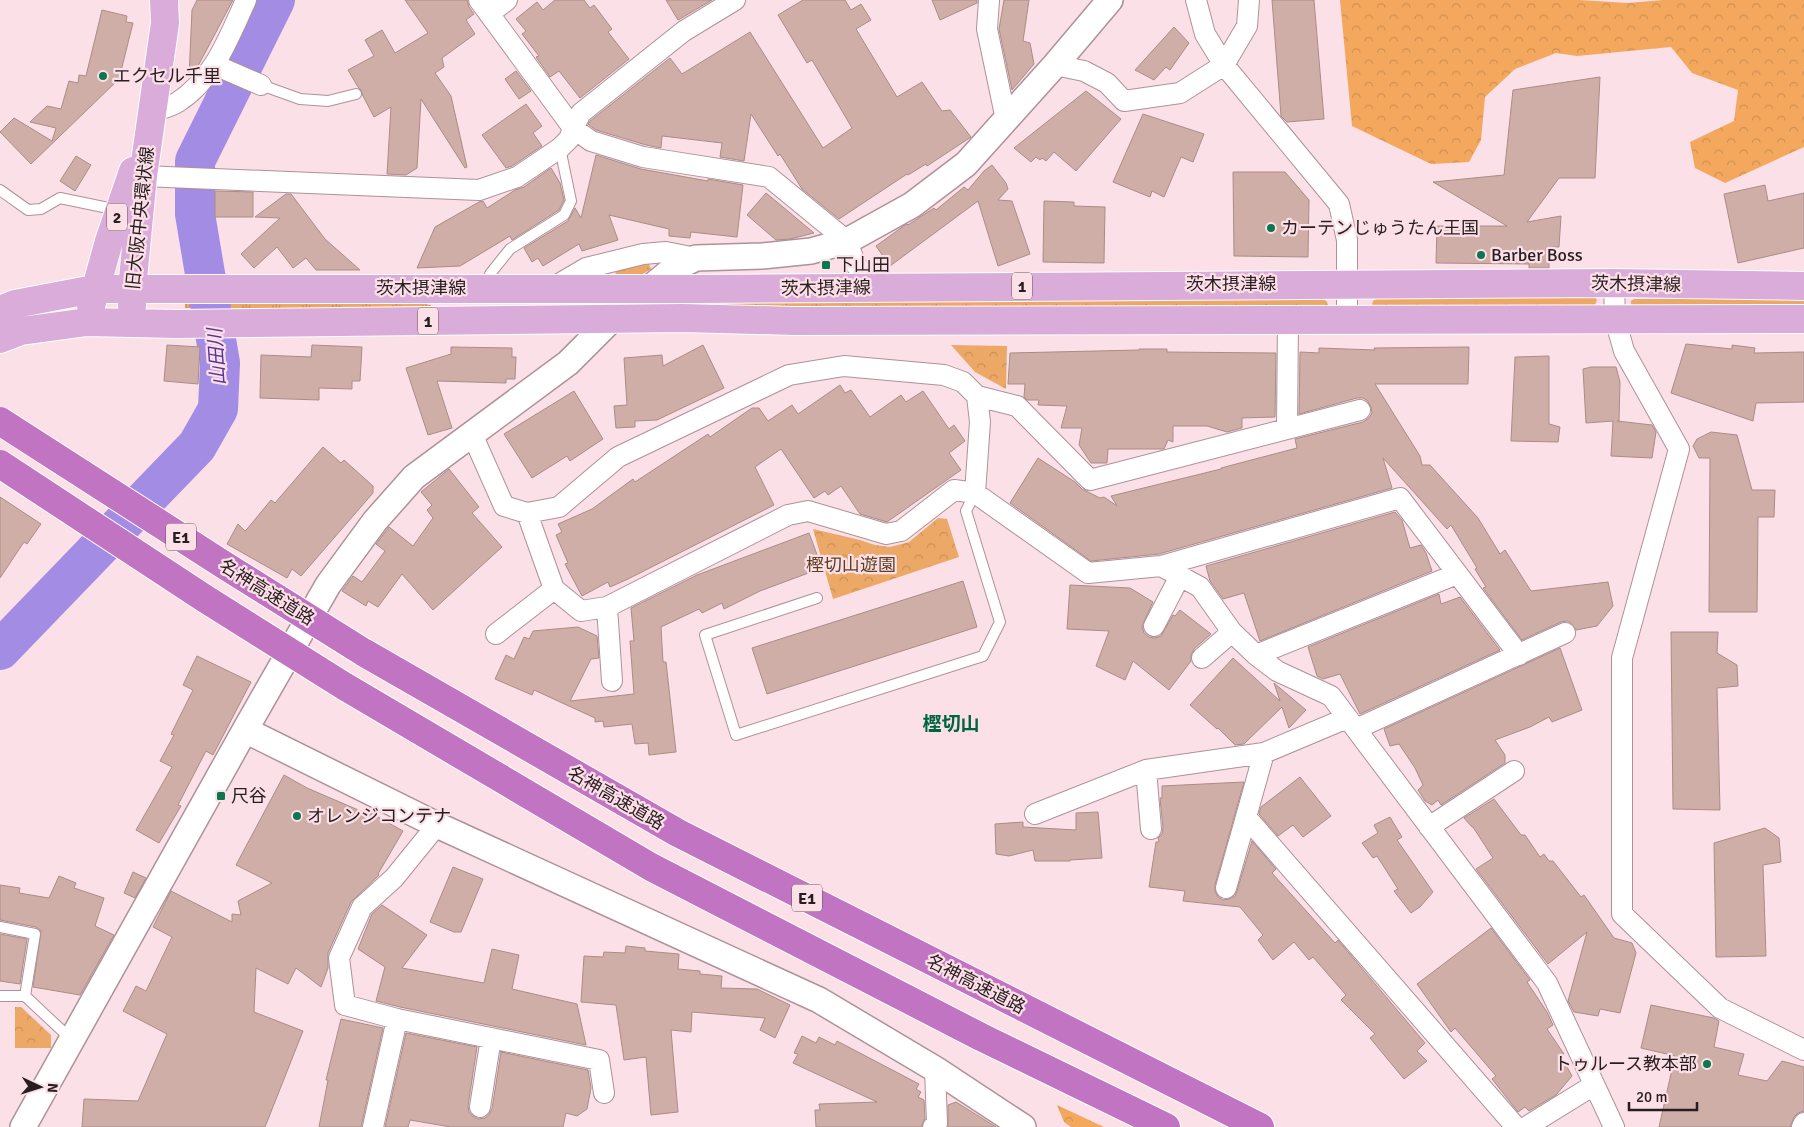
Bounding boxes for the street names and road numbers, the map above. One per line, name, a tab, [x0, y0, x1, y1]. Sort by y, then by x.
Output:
street label: 旧大阪中央環状線	[122, 145, 158, 291]
road number: 2	[107, 203, 127, 230]
road number: 1	[1012, 272, 1032, 300]
street label: 茨木摂津線	[1591, 272, 1681, 296]
street label: 茨木摂津線	[1186, 273, 1276, 295]
street label: 茨木摂津線	[781, 276, 871, 300]
street label: 茨木摂津線	[376, 277, 466, 299]
road number: 1	[418, 308, 438, 334]
road number: E1	[166, 524, 196, 550]
street label: 名神高速道路	[215, 554, 319, 630]
street label: 名神高速道路	[564, 761, 668, 835]
road number: E1	[792, 884, 822, 911]
street label: 名神高速道路	[923, 950, 1029, 1018]

